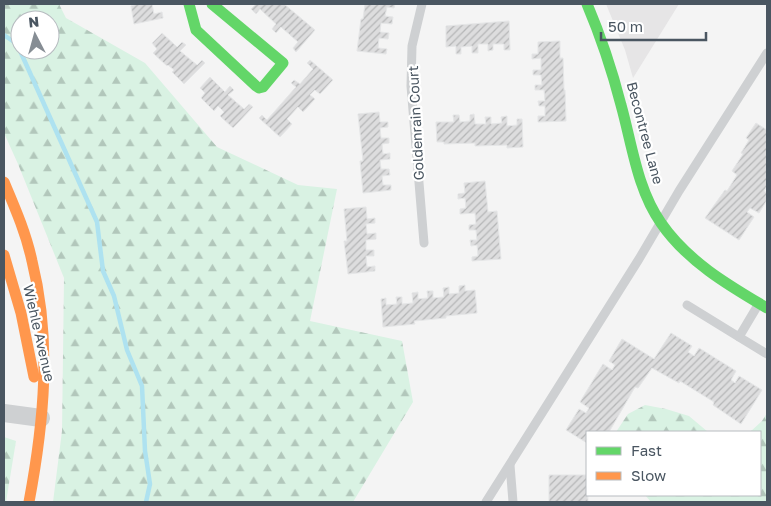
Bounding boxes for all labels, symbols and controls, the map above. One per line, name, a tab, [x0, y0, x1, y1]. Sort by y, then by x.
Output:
north arrow	[10, 10, 60, 60]
scale bar	[601, 10, 706, 42]
text: N	[27, 13, 40, 31]
text: 50 m	[608, 17, 643, 35]
street label: Goldenrain Court	[404, 65, 427, 181]
street label: Becontree Lane	[624, 80, 667, 186]
street label: Wiehle Avenue	[20, 283, 59, 383]
legend	[586, 431, 761, 496]
text: Fast	[631, 441, 662, 459]
text: Slow	[631, 466, 666, 484]

